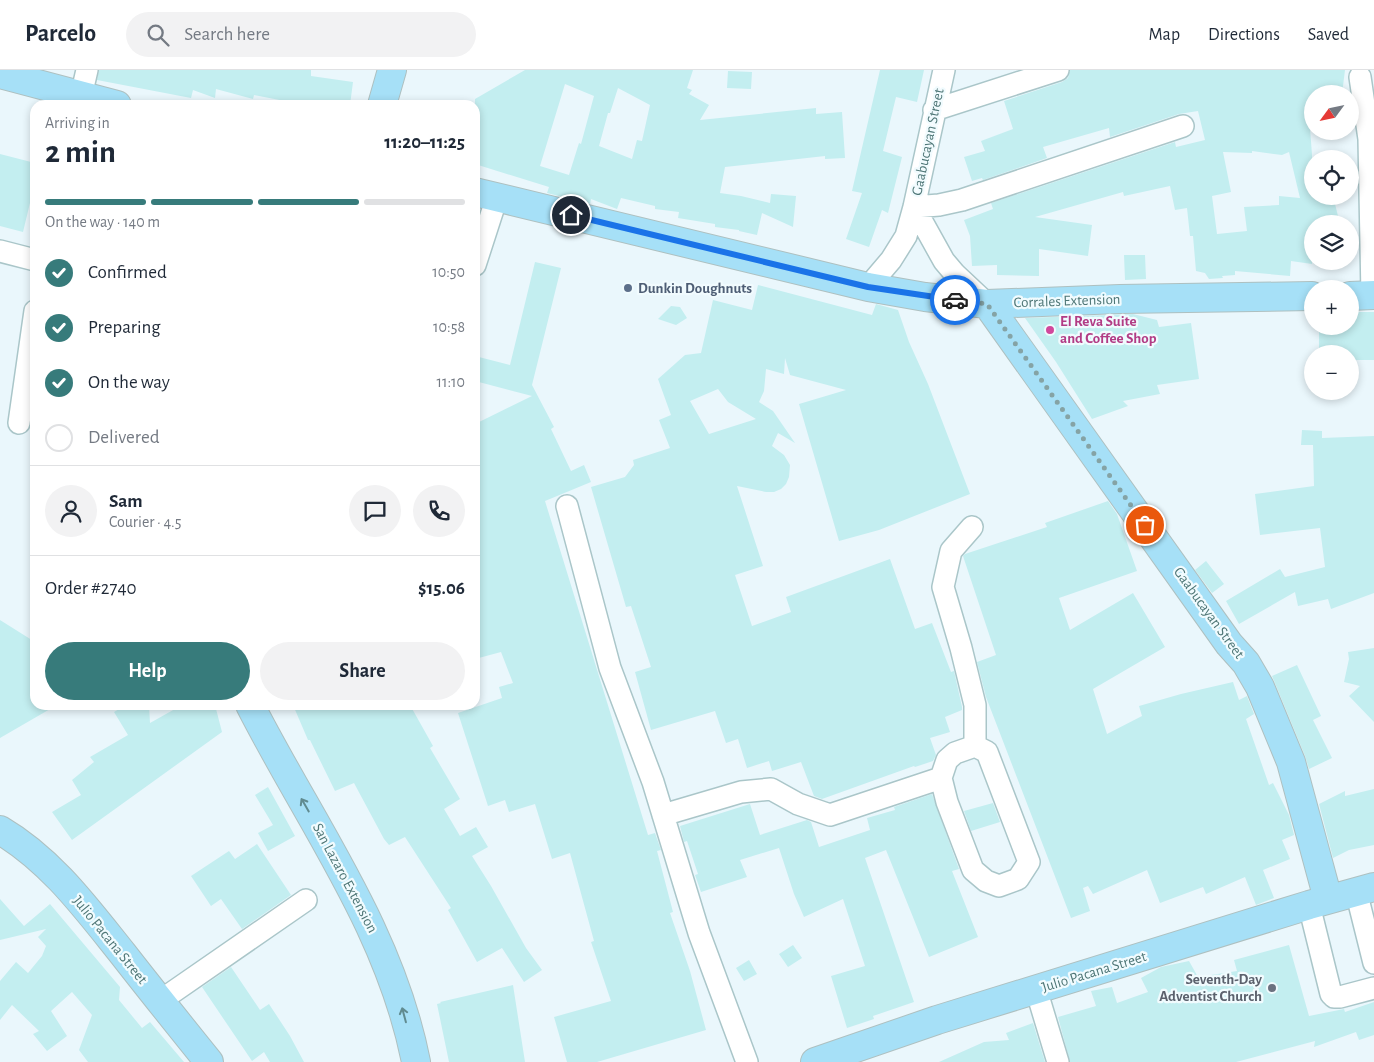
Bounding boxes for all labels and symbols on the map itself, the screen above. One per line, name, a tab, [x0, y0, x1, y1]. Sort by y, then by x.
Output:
north arrow	[1304, 85, 1359, 140]
street label: Gaabucayan Street	[909, 87, 947, 197]
pin	[550, 194, 592, 236]
courier	[930, 275, 980, 325]
place label: Dunkin Doughnuts	[638, 281, 752, 296]
marker: Dunkin Doughnuts	[622, 282, 634, 294]
street label: Corrales Extension	[1013, 292, 1121, 310]
place label: El Reva Suite and Coffee Shop	[1060, 314, 1157, 346]
marker: El Reva Suite and Coffee Shop	[1044, 324, 1056, 336]
pin	[1124, 504, 1166, 546]
street label: Gaabucayan Street	[1171, 565, 1247, 662]
one-way arrow	[300, 798, 309, 813]
street label: San Lazaro Extension	[310, 821, 380, 935]
street label: Julio Pacana Street	[70, 893, 150, 987]
street label: Julio Pacana Street	[1040, 949, 1148, 995]
place label: Seventh-Day Adventist Church	[1159, 972, 1262, 1004]
marker: Seventh-Day Adventist Church	[1266, 982, 1278, 994]
one-way arrow	[399, 1007, 409, 1023]

